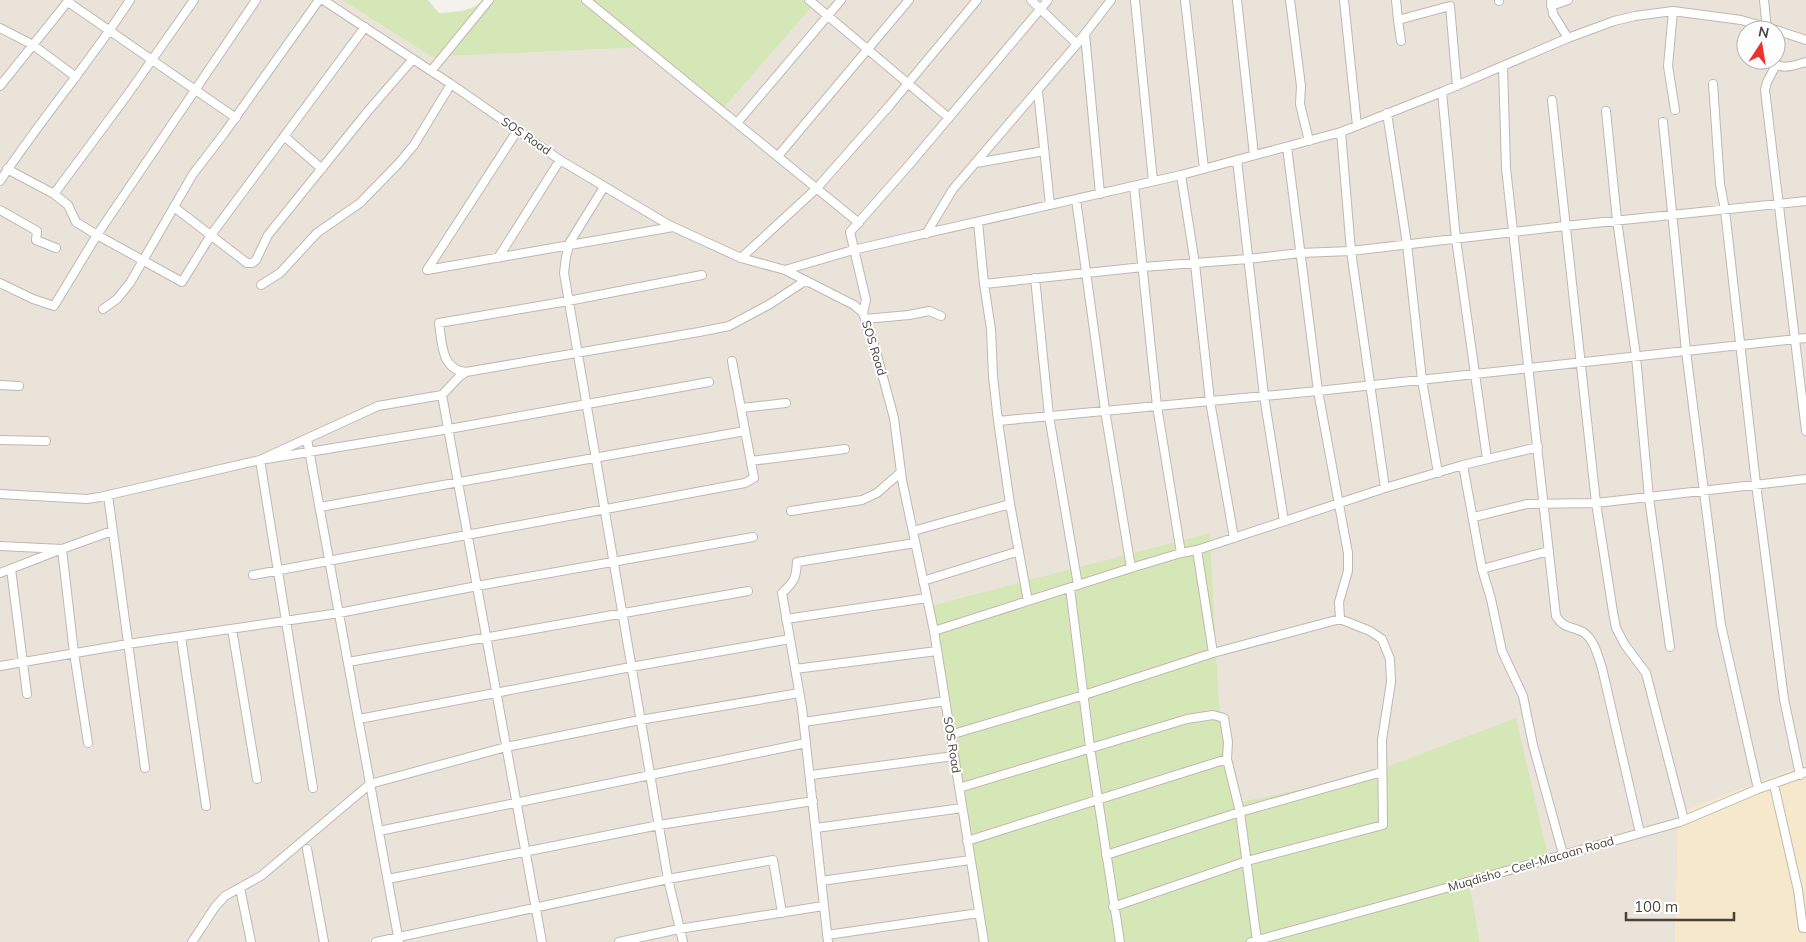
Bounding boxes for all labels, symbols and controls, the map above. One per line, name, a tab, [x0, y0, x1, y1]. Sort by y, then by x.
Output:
north arrow	[1736, 20, 1786, 70]
text: N	[1757, 22, 1771, 42]
street label: SOS Road	[499, 113, 554, 158]
street label: SOS Road	[859, 319, 890, 377]
street label: SOS Road	[941, 716, 964, 774]
street label: Muqdisho - Ceel-Macaan Road	[1446, 833, 1616, 894]
scale bar	[1626, 890, 1734, 922]
text: 100 m	[1634, 897, 1678, 916]

